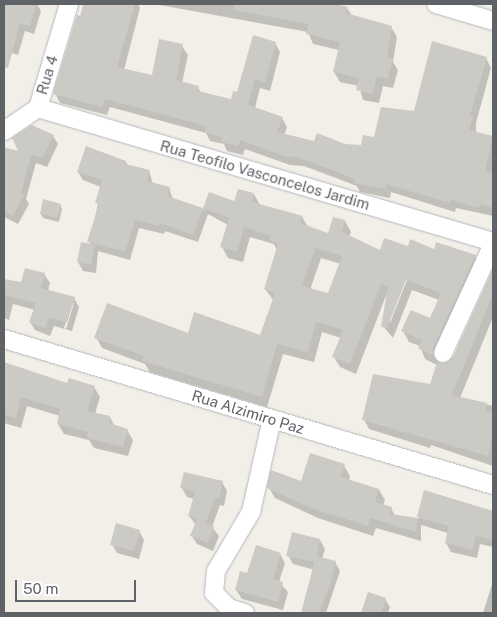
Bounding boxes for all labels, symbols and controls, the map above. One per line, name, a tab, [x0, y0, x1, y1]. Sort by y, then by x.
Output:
street label: Rua 4	[33, 53, 61, 97]
street label: Rua Teofilo Vasconcelos Jardim	[158, 136, 372, 214]
street label: Rua Alzimiro Paz	[190, 386, 306, 438]
scale bar	[18, 570, 139, 602]
text: 50 m	[23, 580, 58, 597]

